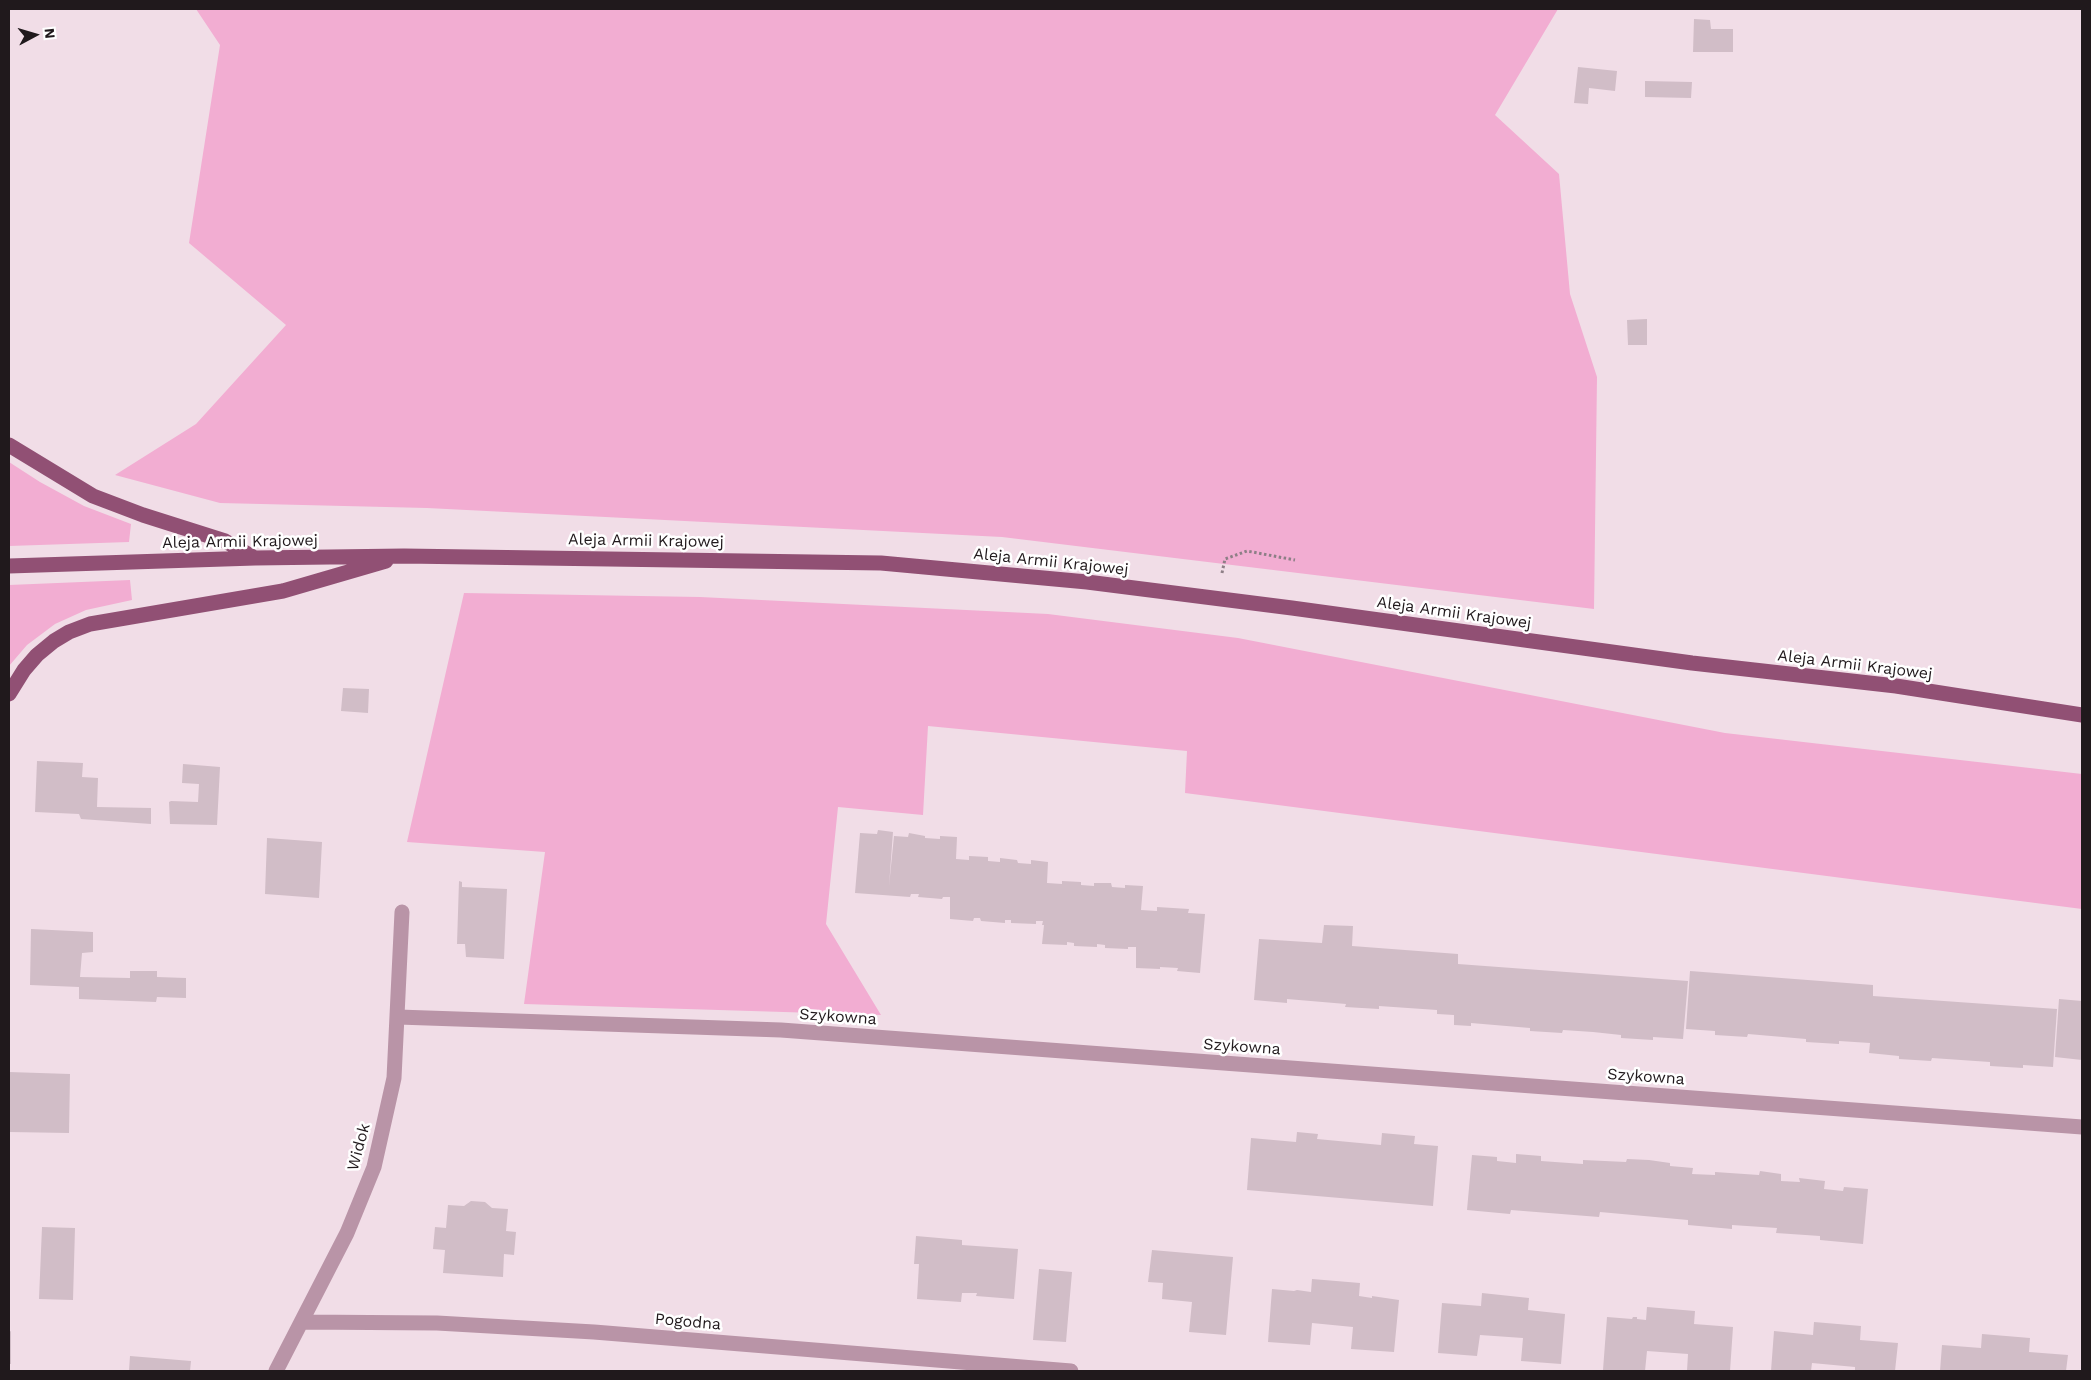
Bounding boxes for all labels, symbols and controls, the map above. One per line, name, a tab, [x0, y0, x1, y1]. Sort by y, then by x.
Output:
north arrow	[10, 10, 60, 60]
text: N	[41, 27, 58, 39]
street label: Aleja Armii Krajowej	[568, 530, 724, 552]
street label: Aleja Armii Krajowej	[162, 531, 318, 553]
street label: Aleja Armii Krajowej	[973, 544, 1129, 580]
street label: Aleja Armii Krajowej	[1376, 593, 1532, 633]
street label: Aleja Armii Krajowej	[1776, 646, 1934, 684]
street label: Szykowna	[799, 1005, 877, 1029]
street label: Szykowna	[1203, 1035, 1281, 1059]
street label: Szykowna	[1607, 1065, 1685, 1089]
street label: Widok	[343, 1121, 375, 1173]
street label: Pogodna	[654, 1310, 722, 1334]

